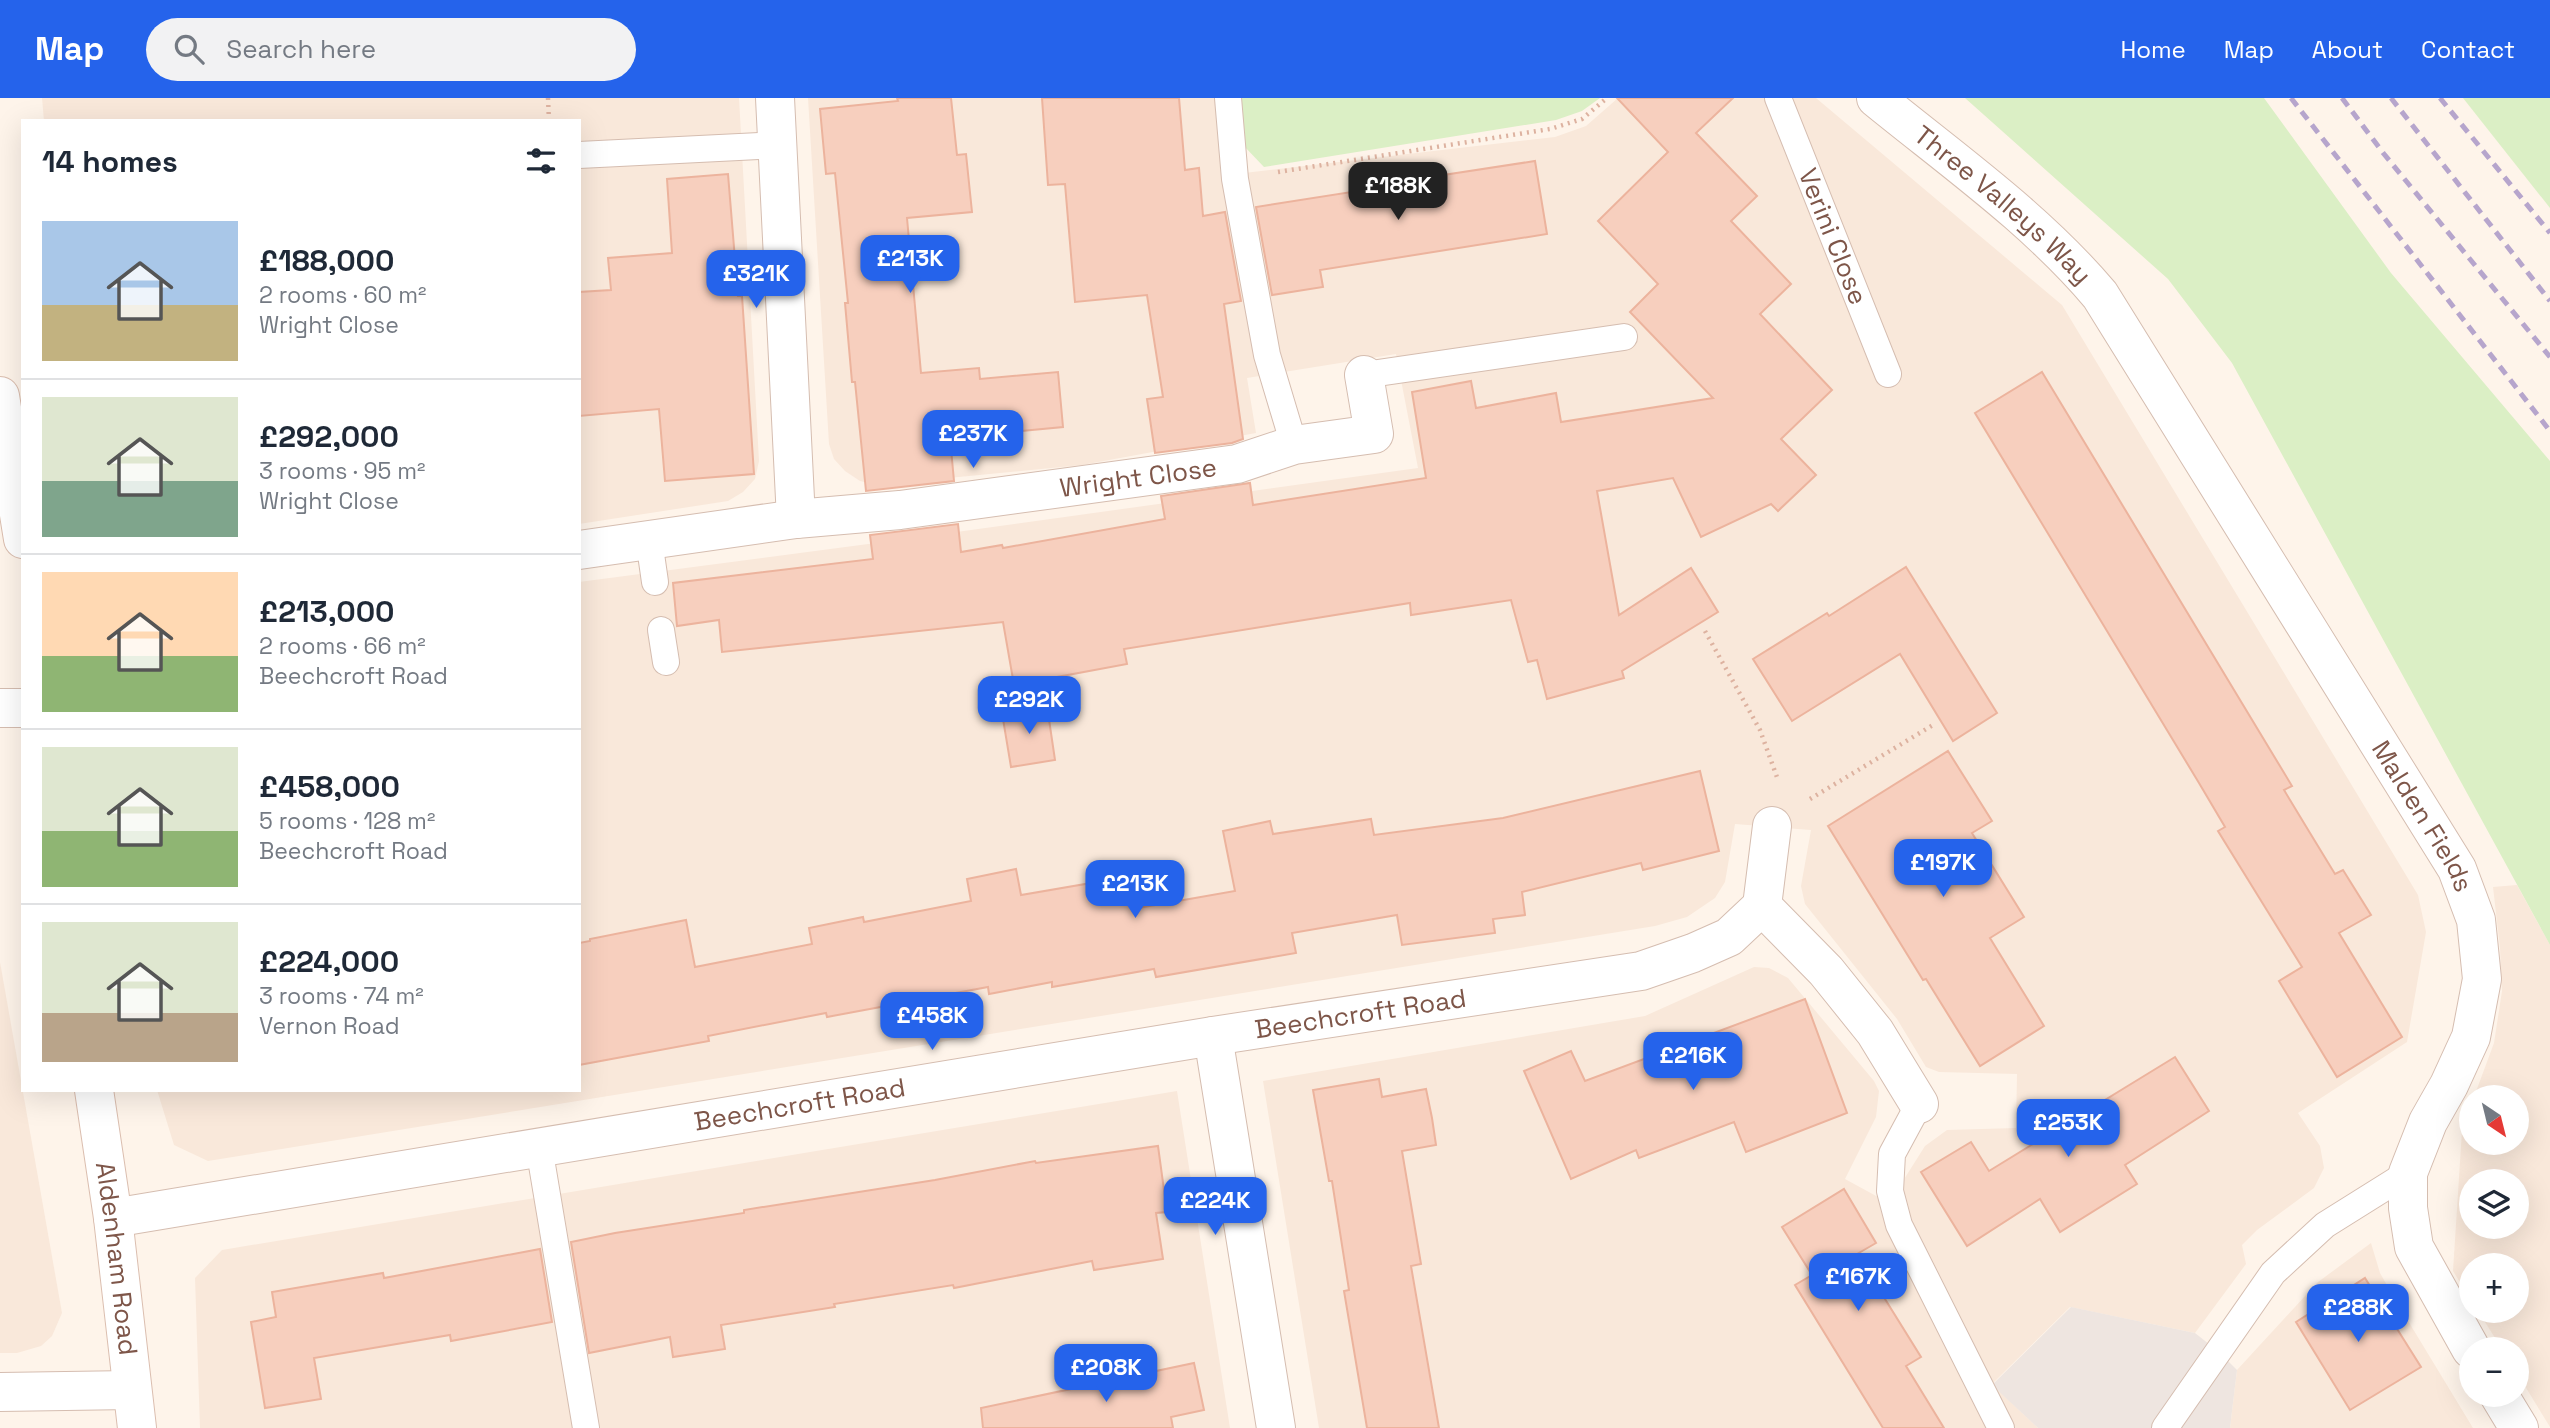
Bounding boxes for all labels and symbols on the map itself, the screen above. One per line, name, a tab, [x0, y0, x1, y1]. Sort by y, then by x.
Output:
street label: Three Valleys Way	[1907, 118, 2099, 291]
pin: £188K	[1349, 162, 1447, 222]
street label: Verini Close	[1791, 163, 1876, 310]
pin: £213K	[861, 236, 959, 295]
pin: £321K	[707, 250, 805, 310]
pin: £237K	[924, 410, 1022, 470]
street label: Wright Close	[1058, 450, 1219, 505]
pin: £292K	[980, 676, 1078, 736]
street label: Malden Fields	[2364, 734, 2481, 896]
pin: £197K	[1894, 840, 1992, 899]
pin: £213K	[1086, 860, 1184, 920]
street label: Beechcroft Road	[1252, 981, 1468, 1046]
pin: £458K	[883, 992, 981, 1052]
pin: £216K	[1644, 1032, 1742, 1092]
street label: Beechcroft Road	[692, 1070, 908, 1139]
north arrow	[2459, 1085, 2529, 1155]
pin: £253K	[2019, 1100, 2117, 1159]
street label: Aldenham Road	[88, 1159, 146, 1357]
pin: £224K	[1166, 1178, 1264, 1237]
pin: £167K	[1809, 1254, 1907, 1313]
pin: £288K	[2309, 1284, 2407, 1344]
pin: £208K	[1057, 1344, 1155, 1404]

